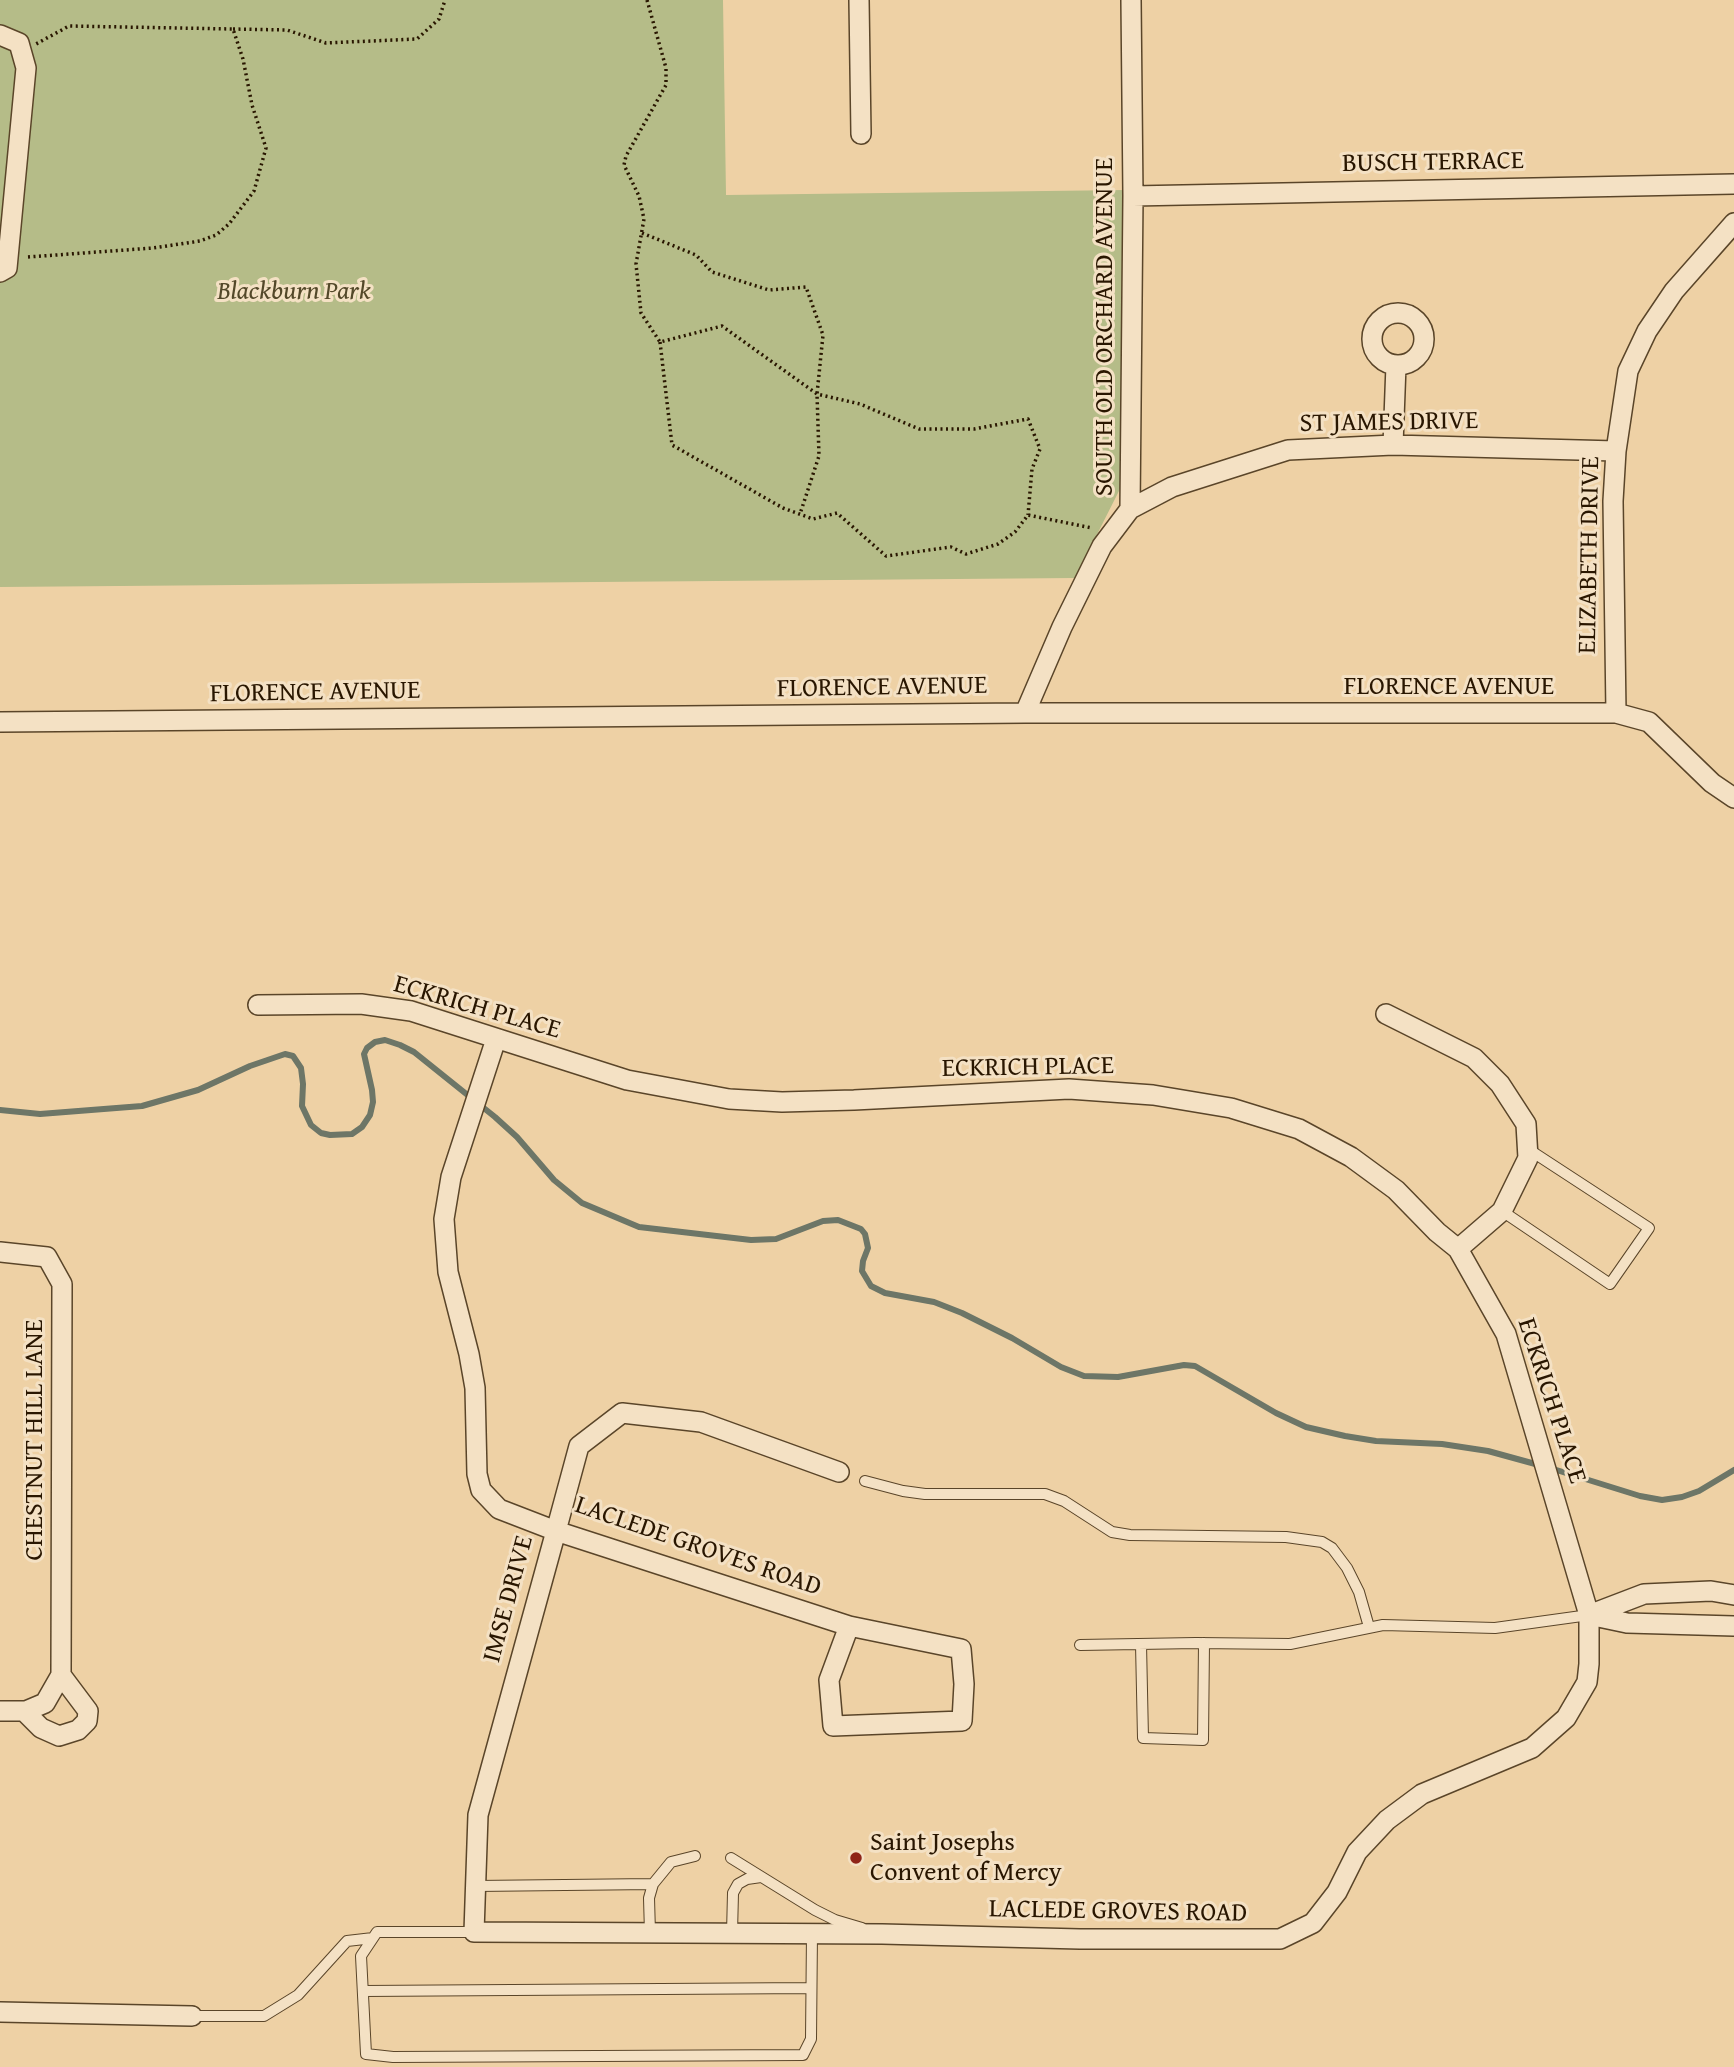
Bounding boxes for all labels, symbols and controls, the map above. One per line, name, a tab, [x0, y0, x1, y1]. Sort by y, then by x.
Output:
street label: BUSCH TERRACE	[1342, 146, 1524, 180]
street label: SOUTH OLD ORCHARD AVENUE	[1089, 158, 1121, 496]
park label: Blackburn Park	[217, 276, 371, 308]
street label: ST JAMES DRIVE	[1299, 406, 1479, 440]
street label: ELIZABETH DRIVE	[1573, 456, 1607, 654]
street label: FLORENCE AVENUE	[777, 671, 987, 705]
street label: FLORENCE AVENUE	[1344, 671, 1554, 703]
street label: FLORENCE AVENUE	[210, 676, 420, 710]
street label: ECKRICH PLACE	[390, 969, 564, 1047]
street label: ECKRICH PLACE	[942, 1051, 1114, 1085]
street label: ECKRICH PLACE	[1510, 1314, 1592, 1488]
street label: CHESTNUT HILL LANE	[19, 1319, 51, 1561]
street label: LACLEDE GROVES ROAD	[571, 1490, 825, 1604]
street label: IMSE DRIVE	[477, 1532, 541, 1666]
place label: Saint Josephs Convent of Mercy	[870, 1827, 1062, 1888]
marker: Saint Josephs Convent of Mercy	[848, 1850, 864, 1866]
street label: LACLEDE GROVES ROAD	[989, 1894, 1247, 1930]

